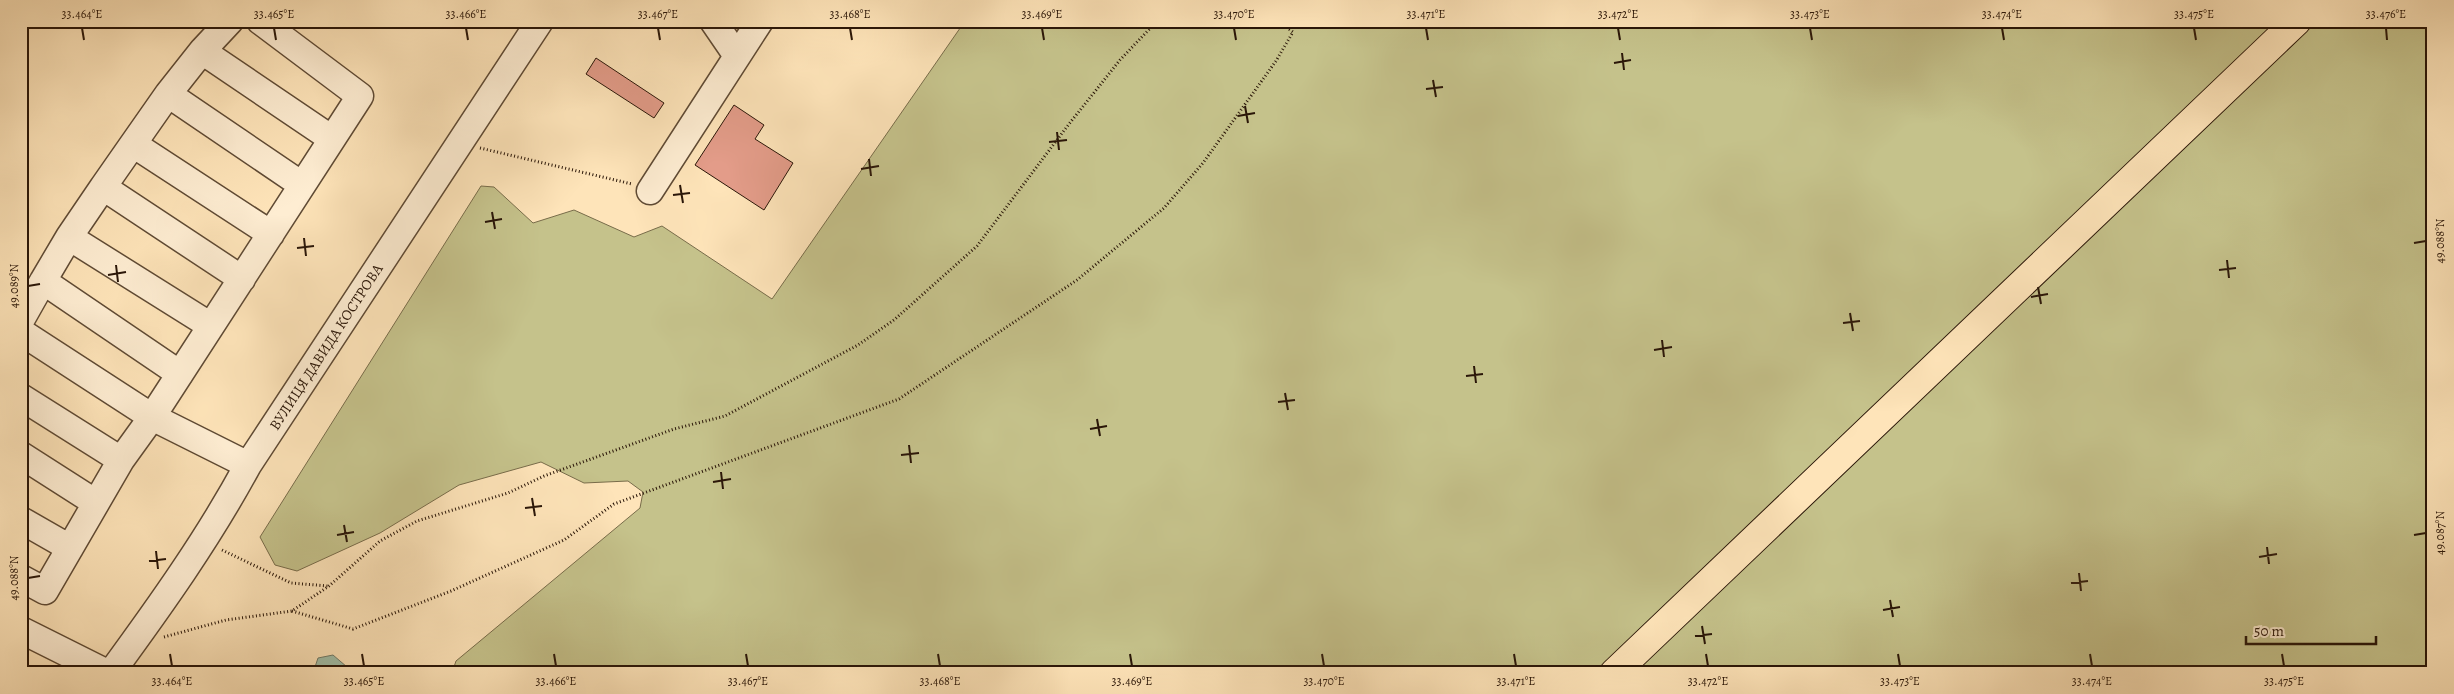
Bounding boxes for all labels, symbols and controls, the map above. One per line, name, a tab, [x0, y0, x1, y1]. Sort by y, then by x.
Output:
text: 33.464°E	[62, 6, 102, 22]
text: 33.465°E	[254, 6, 294, 22]
text: 33.466°E	[446, 6, 486, 22]
text: 33.467°E	[638, 6, 678, 22]
text: 33.468°E	[829, 6, 871, 22]
text: 33.469°E	[1022, 6, 1062, 22]
text: 33.470°E	[1213, 6, 1255, 22]
text: 33.471°E	[1407, 6, 1445, 22]
text: 33.472°E	[1598, 6, 1638, 22]
text: 33.473°E	[1790, 6, 1830, 22]
text: 33.474°E	[1982, 6, 2022, 22]
text: 33.475°E	[2174, 6, 2214, 22]
text: 33.476°E	[2366, 6, 2406, 22]
text: 49.088°N	[2432, 218, 2448, 263]
street label: ВУЛИЦЯ ДАВИДА КОСТРОВА	[265, 260, 387, 434]
text: 49.089°N	[6, 263, 22, 308]
text: 49.087°N	[2432, 511, 2448, 555]
text: 49.088°N	[6, 555, 22, 600]
scale bar	[2246, 614, 2376, 646]
text: 50 m	[2254, 621, 2284, 641]
text: 33.464°E	[152, 673, 192, 689]
text: 33.465°E	[344, 673, 384, 689]
text: 33.466°E	[536, 673, 576, 689]
text: 33.467°E	[728, 673, 768, 689]
text: 33.468°E	[919, 673, 961, 689]
text: 33.469°E	[1112, 673, 1152, 689]
text: 33.470°E	[1303, 673, 1345, 689]
text: 33.471°E	[1497, 673, 1535, 689]
text: 33.472°E	[1688, 673, 1728, 689]
text: 33.473°E	[1880, 673, 1920, 689]
text: 33.474°E	[2072, 673, 2112, 689]
text: 33.475°E	[2264, 673, 2304, 689]

